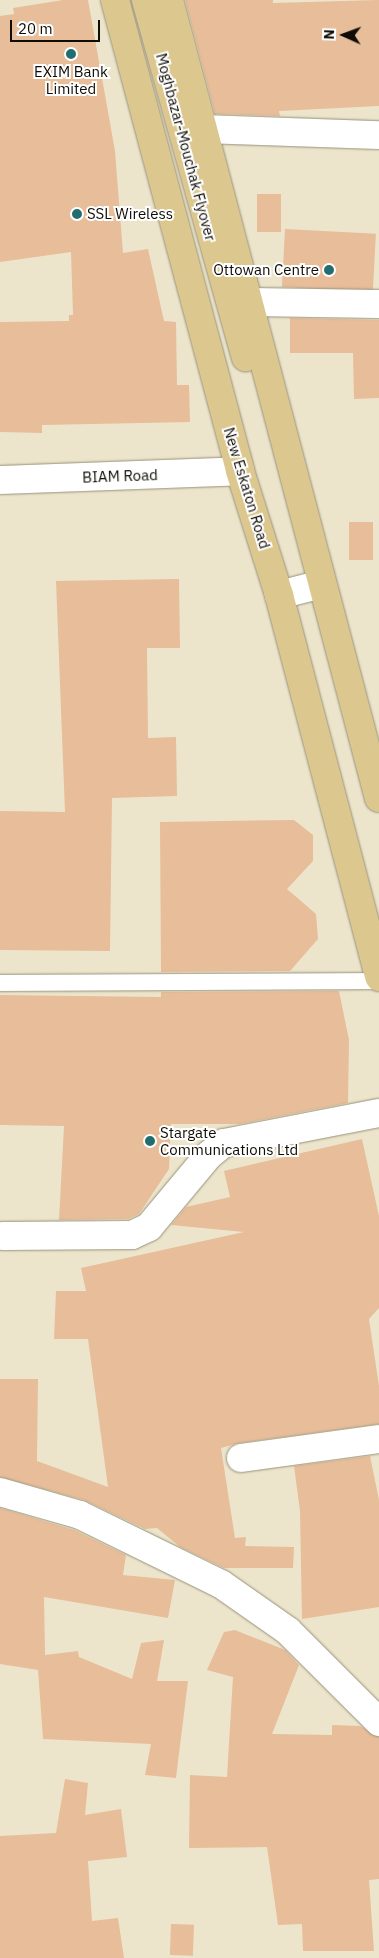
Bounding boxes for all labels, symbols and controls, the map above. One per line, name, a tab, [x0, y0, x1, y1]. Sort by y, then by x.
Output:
scale bar	[12, 10, 102, 42]
north arrow	[319, 10, 369, 60]
text: 20 m	[18, 19, 53, 38]
text: N	[320, 29, 338, 40]
marker: EXIM Bank Limited	[65, 48, 77, 60]
street label: Moghbazar-Mouchak Flyover	[152, 51, 220, 243]
place label: EXIM Bank Limited	[34, 62, 108, 97]
place label: SSL Wireless	[87, 205, 173, 223]
marker: SSL Wireless	[71, 208, 83, 220]
place label: Ottowan Centre	[213, 261, 319, 279]
marker: Ottowan Centre	[323, 264, 335, 276]
street label: New Eskaton Road	[220, 425, 274, 551]
street label: BIAM Road	[82, 466, 158, 486]
place label: Stargate Communications Ltd	[160, 1123, 298, 1158]
marker: Stargate Communications Ltd	[144, 1135, 156, 1147]

